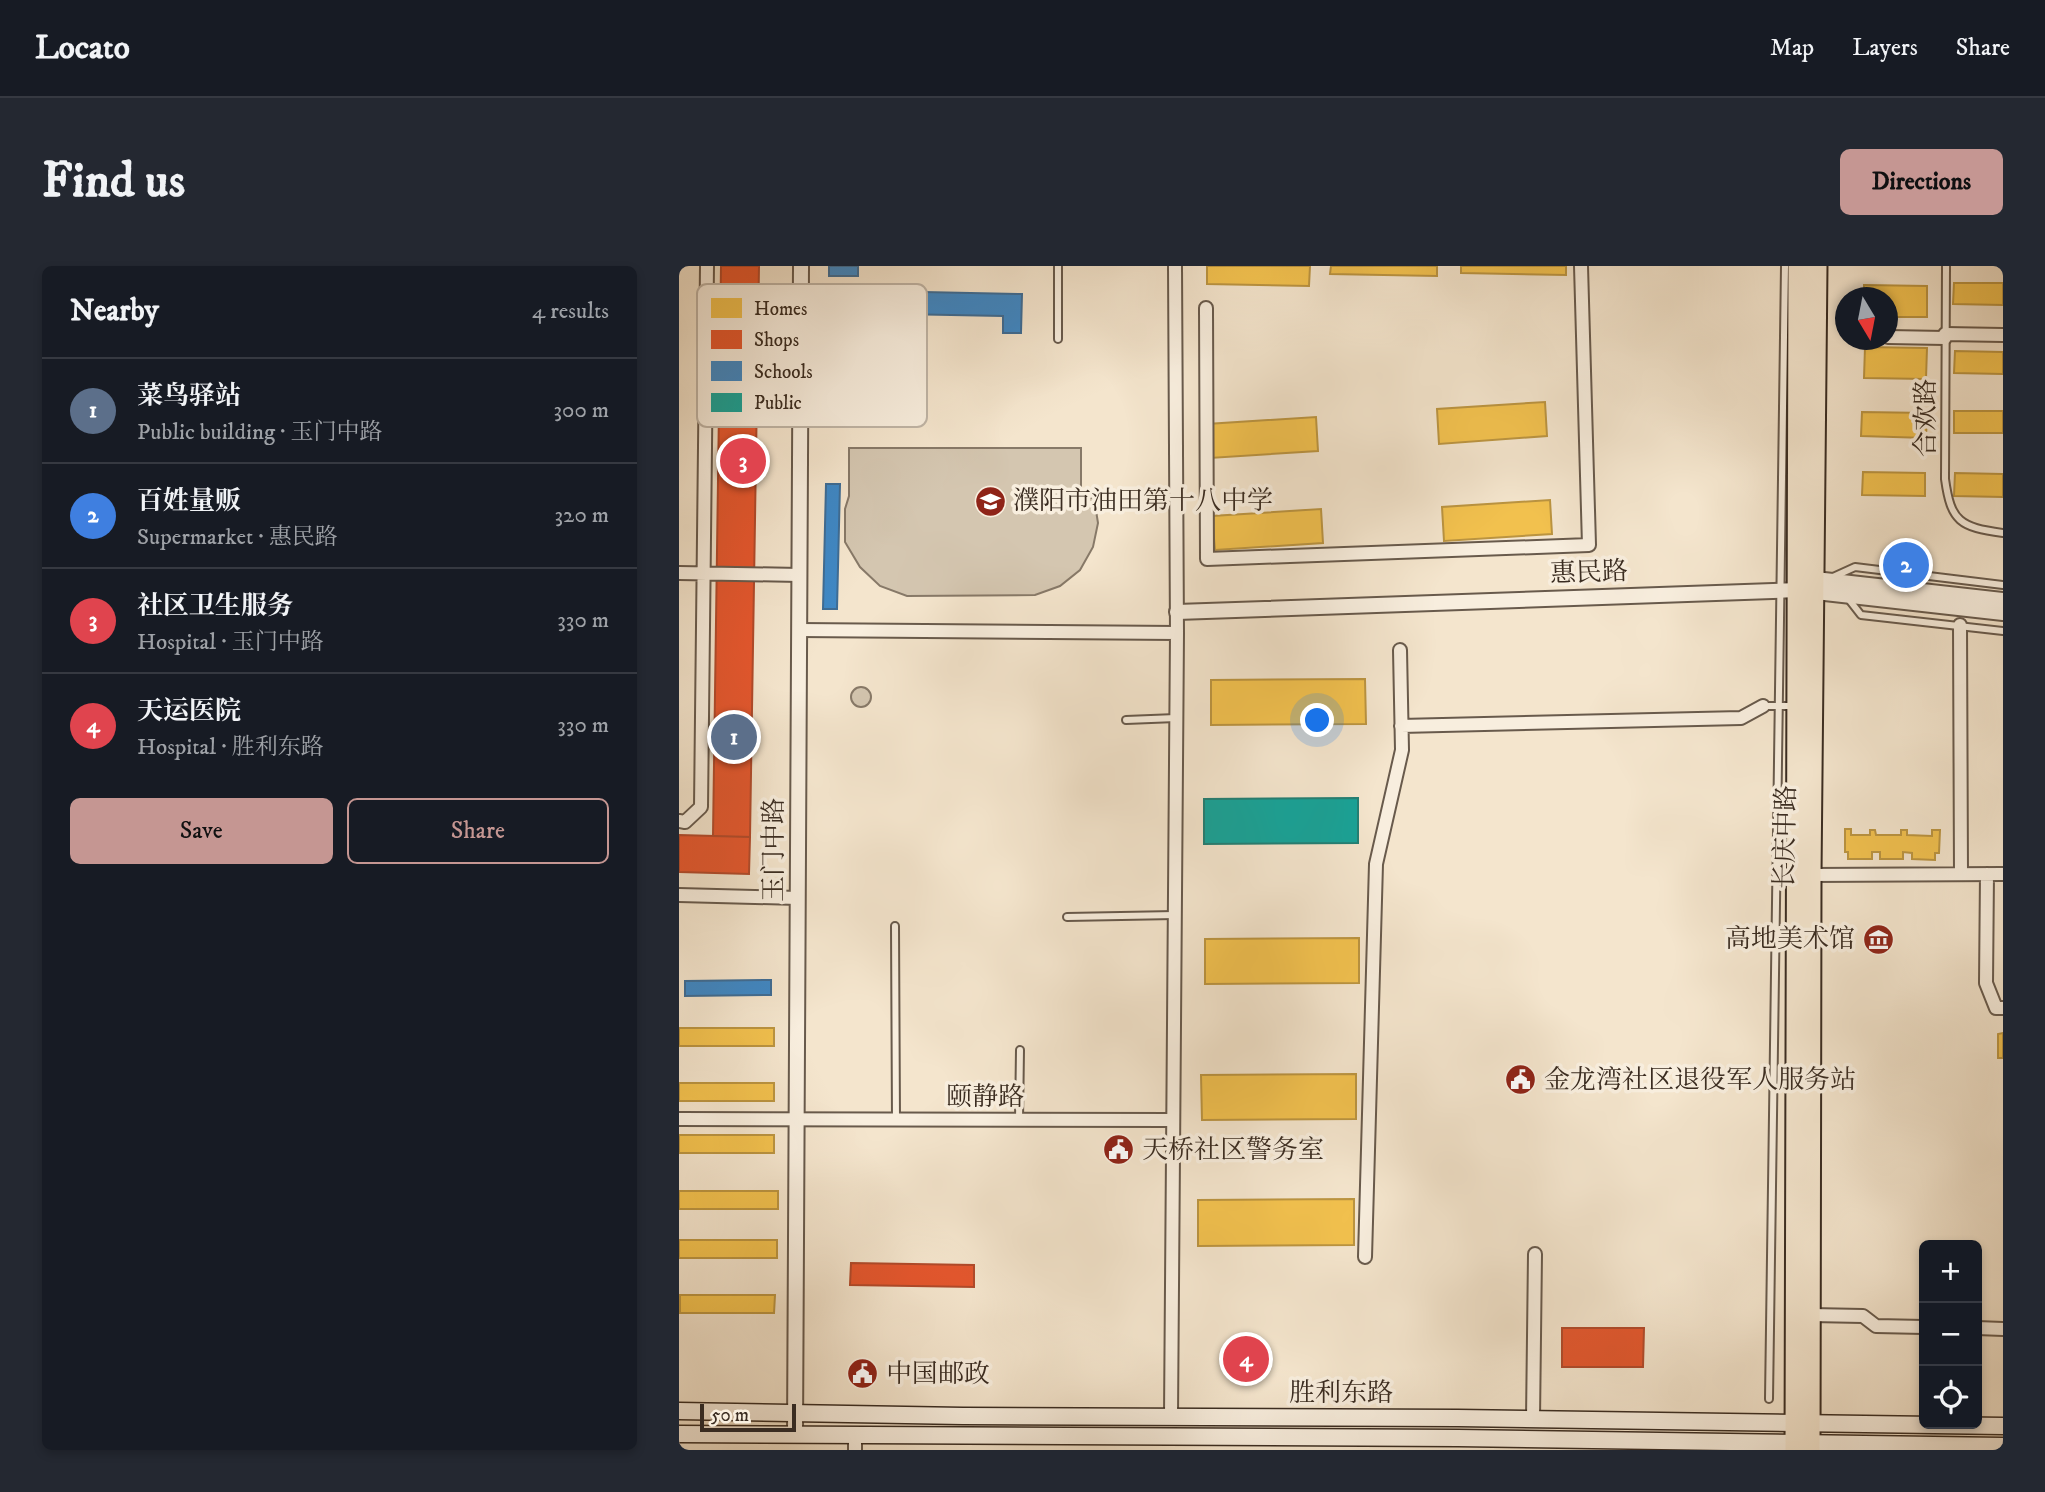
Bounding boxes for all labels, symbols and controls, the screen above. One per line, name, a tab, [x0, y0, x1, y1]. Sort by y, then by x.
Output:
text: Locato	[35, 28, 130, 69]
text: Map	[1770, 33, 1814, 63]
text: Layers	[1852, 33, 1918, 63]
text: Share	[1956, 33, 2010, 63]
button: Directions	[1840, 149, 2003, 215]
text: Find us	[42, 151, 185, 213]
legend	[697, 284, 927, 427]
north arrow	[1835, 287, 1898, 350]
text: Nearby	[70, 293, 159, 330]
text: 4 results	[532, 297, 609, 326]
text: Homes	[754, 298, 807, 321]
text: Shops	[754, 329, 799, 352]
text: Schools	[754, 361, 813, 384]
street label: 合欢路	[1910, 379, 1943, 457]
text: 菜鸟驿站	[137, 380, 241, 413]
text: Public	[754, 392, 802, 415]
text: 1	[89, 396, 97, 425]
text: 300 m	[553, 396, 609, 425]
text: Public building · 玉门中路	[137, 418, 383, 447]
pin: 3	[720, 435, 766, 487]
school or university icon: 濮阳市油田第十八中学	[973, 484, 1007, 518]
text: 百姓量贩	[137, 485, 241, 518]
place label: 濮阳市油田第十八中学	[1013, 485, 1273, 518]
text: 2	[87, 501, 99, 530]
text: 320 m	[555, 501, 609, 530]
text: Supermarket · 惠民路	[137, 523, 338, 552]
pin: 2	[1883, 539, 1929, 591]
street label: 惠民路	[1549, 555, 1629, 591]
text: 社区卫生服务	[137, 590, 293, 623]
text: 3	[89, 606, 97, 635]
text: 330 m	[557, 606, 609, 635]
text: Hospital · 玉门中路	[137, 628, 324, 657]
text: 天运医院	[137, 695, 241, 728]
your location	[1300, 703, 1334, 737]
text: 4	[86, 711, 100, 740]
text: 330 m	[557, 711, 609, 740]
pin: 1	[711, 711, 757, 763]
text: Hospital · 胜利东路	[137, 733, 324, 762]
street label: 长庆中路	[1769, 785, 1803, 889]
button: Save	[70, 798, 333, 864]
button: Share	[347, 798, 609, 864]
street label: 玉门中路	[758, 798, 791, 902]
museum icon: 高地美术馆	[1861, 922, 1895, 956]
place label: 高地美术馆	[1725, 923, 1855, 956]
public building icon: 金龙湾社区退役军人服务站	[1504, 1063, 1538, 1097]
place label: 金龙湾社区退役军人服务站	[1544, 1064, 1856, 1097]
street label: 颐静路	[946, 1081, 1024, 1114]
public building icon: 天桥社区警务室	[1102, 1133, 1136, 1167]
place label: 天桥社区警务室	[1142, 1134, 1324, 1167]
map controls	[1919, 1240, 1982, 1429]
button: +	[1919, 1240, 1982, 1303]
button: −	[1919, 1303, 1982, 1366]
pin: 4	[1223, 1333, 1269, 1385]
public building icon: 中国邮政	[846, 1357, 880, 1391]
place label: 中国邮政	[886, 1358, 990, 1391]
button: locate	[1919, 1366, 1982, 1429]
street label: 胜利东路	[1289, 1377, 1393, 1410]
scale bar	[700, 1401, 796, 1433]
text: 50 m	[711, 1404, 749, 1427]

